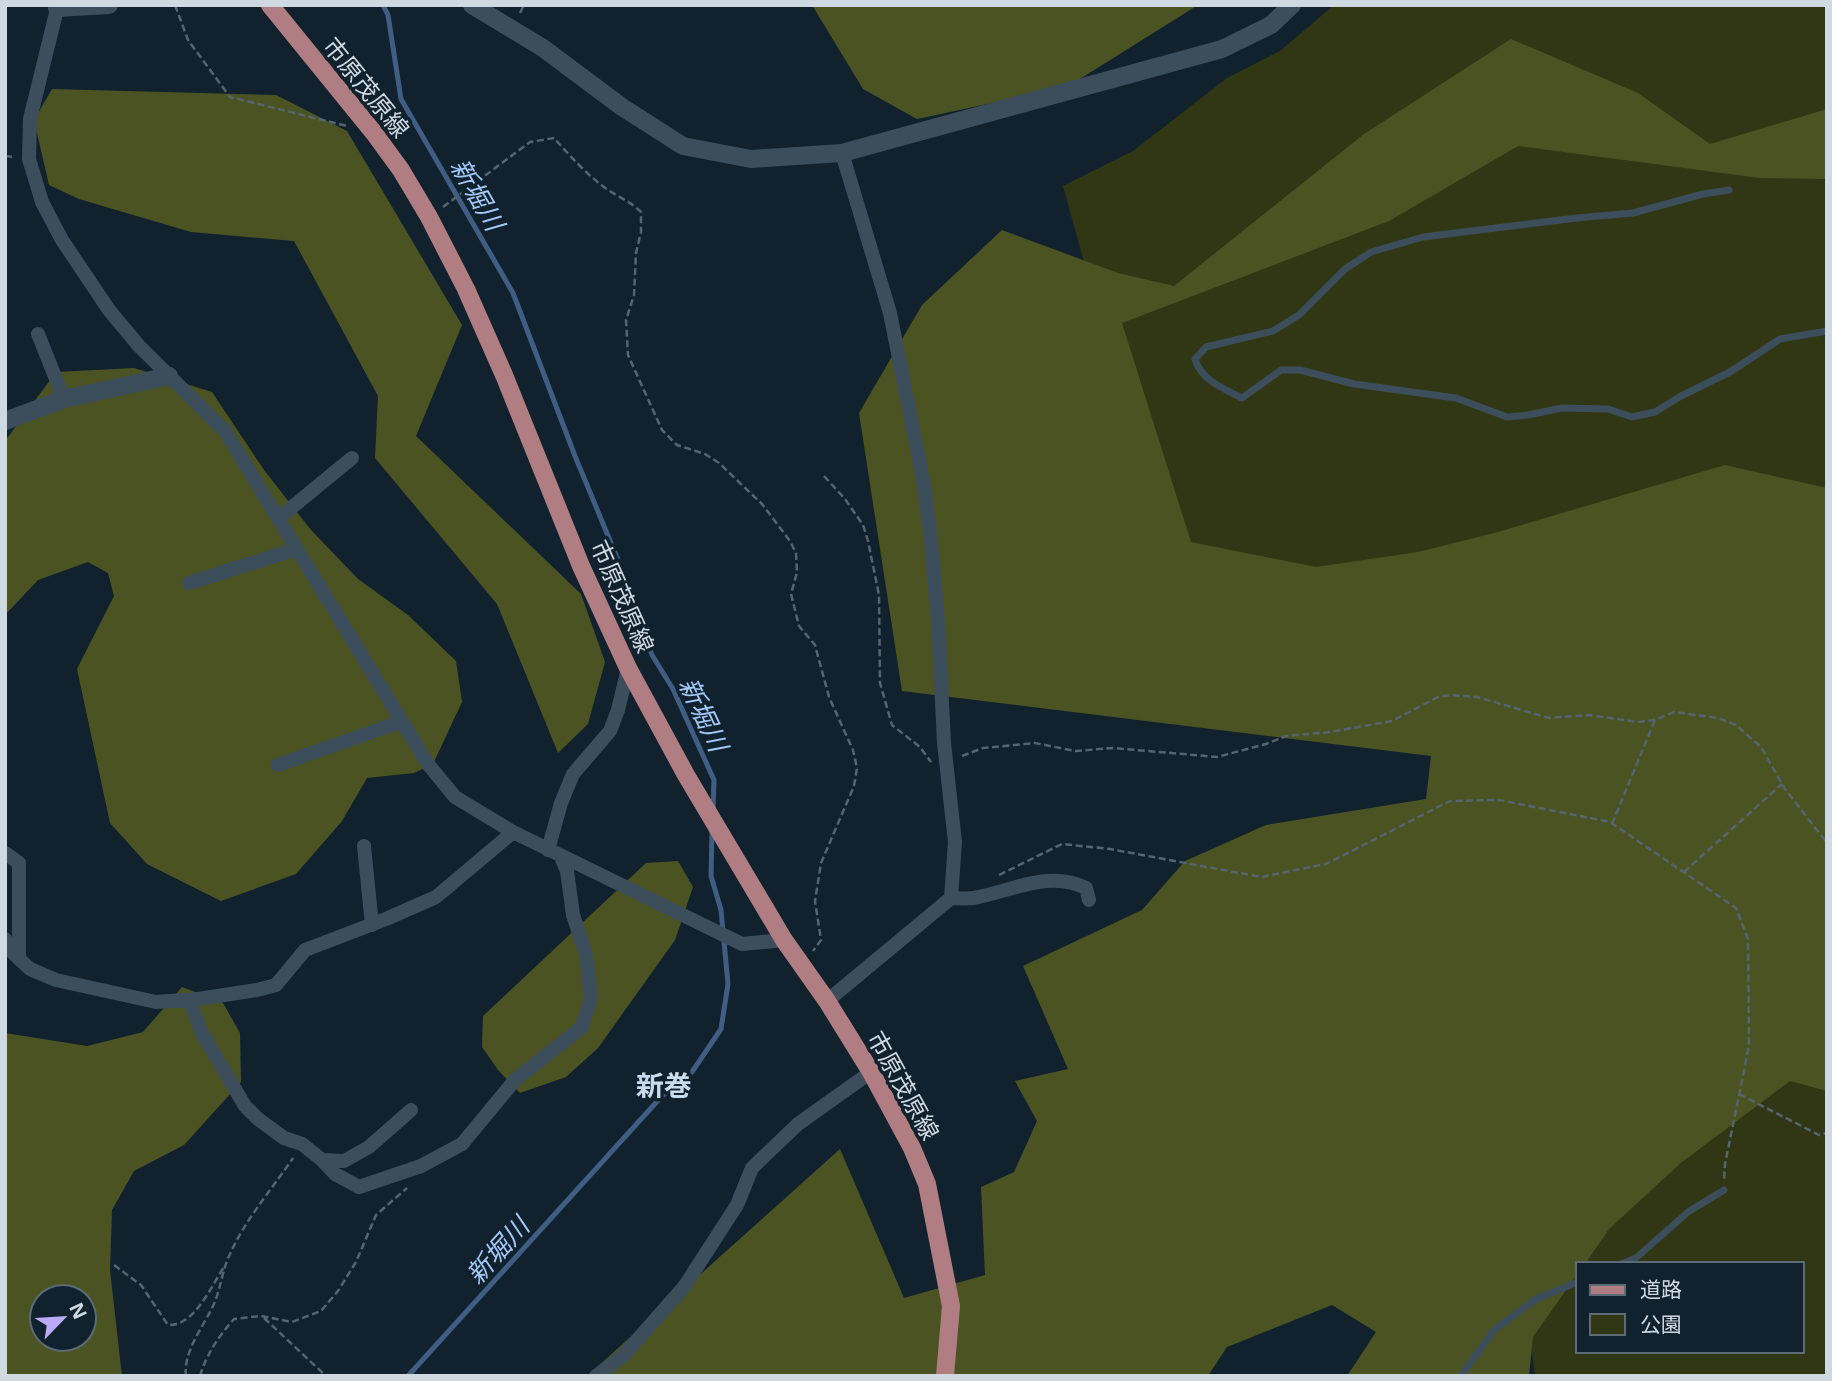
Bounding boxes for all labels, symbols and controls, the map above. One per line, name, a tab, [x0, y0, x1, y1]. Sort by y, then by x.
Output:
street label: 市原茂原線	[316, 30, 418, 144]
water label: 新堀川	[443, 151, 515, 239]
street label: 市原茂原線	[584, 534, 662, 658]
water label: 新堀川	[671, 671, 738, 760]
street label: 市原茂原線	[860, 1025, 948, 1145]
district label: 新巻	[636, 1066, 692, 1104]
water label: 新堀川	[458, 1207, 538, 1291]
legend	[1576, 1262, 1804, 1353]
text: 道路	[1640, 1275, 1682, 1303]
north arrow	[28, 1283, 98, 1353]
text: N	[63, 1298, 93, 1323]
text: 公園	[1640, 1310, 1682, 1338]

